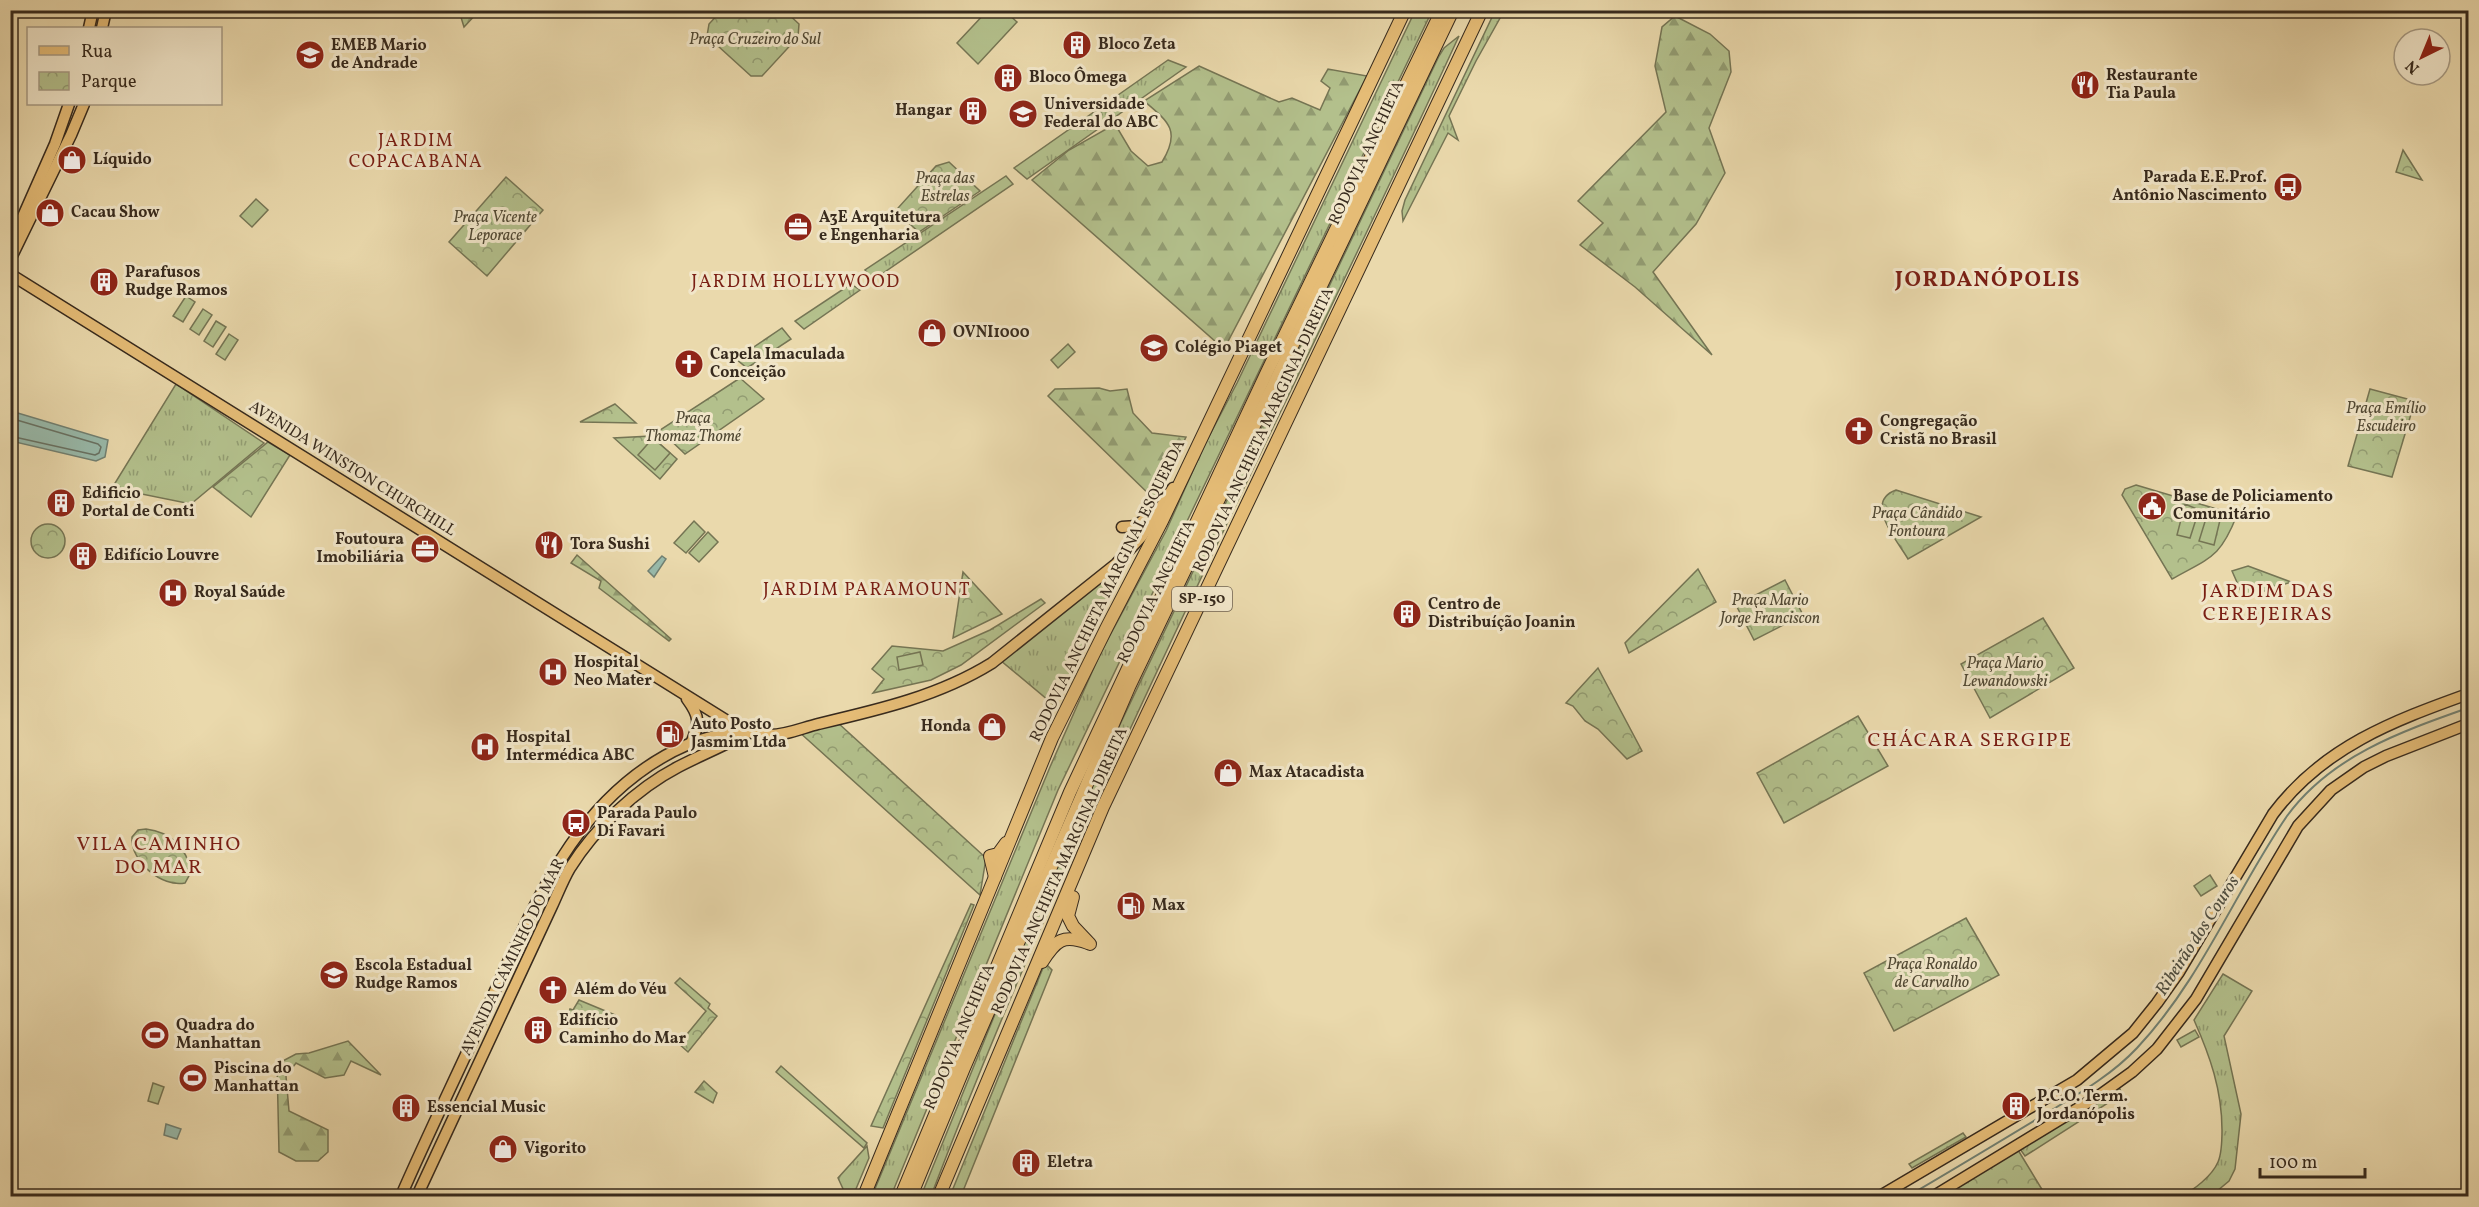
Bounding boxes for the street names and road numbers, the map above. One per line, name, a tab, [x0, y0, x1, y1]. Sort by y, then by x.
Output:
street label: RODOVIA ANCHIETA	[1324, 77, 1410, 229]
street label: RODOVIA ANCHIETA MARGINAL DIREITA	[1188, 284, 1340, 576]
street label: AVENIDA WINSTON CHURCHILL	[244, 396, 460, 542]
street label: RODOVIA ANCHIETA MARGINAL ESQUERDA	[1026, 437, 1190, 745]
street label: RODOVIA ANCHIETA	[1114, 517, 1200, 667]
road number: SP-150	[1172, 587, 1232, 611]
street label: RODOVIA ANCHIETA MARGINAL DIREITA	[986, 724, 1134, 1018]
street label: AVENIDA CAMINHO DO MAR	[455, 854, 571, 1059]
street label: RODOVIA ANCHIETA	[919, 960, 1001, 1114]

